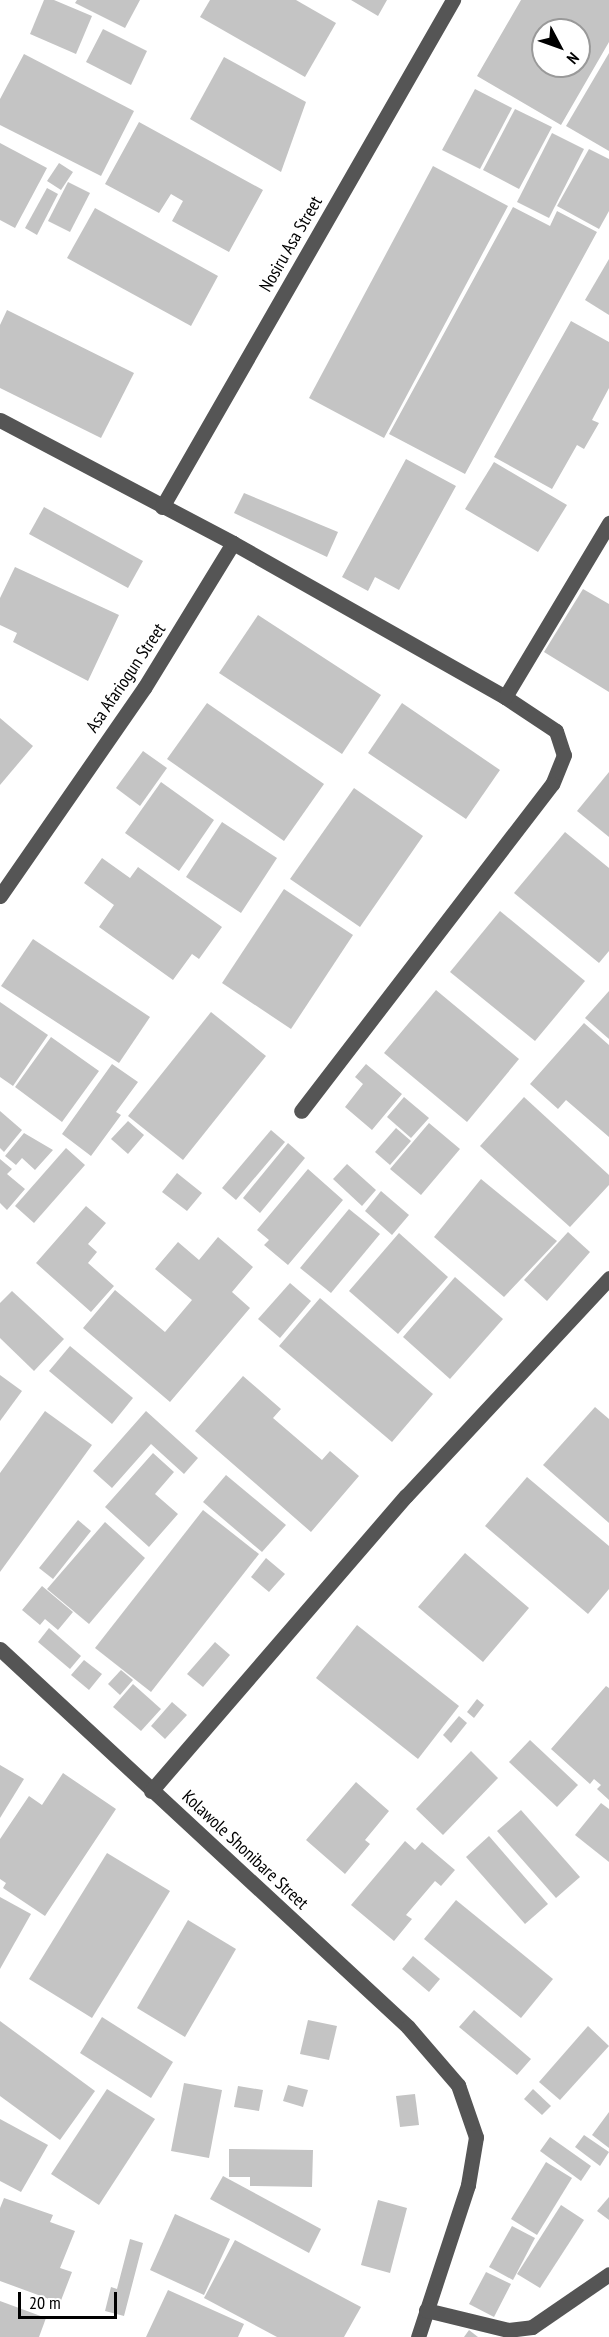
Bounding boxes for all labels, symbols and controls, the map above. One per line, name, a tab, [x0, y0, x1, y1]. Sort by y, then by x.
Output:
north arrow	[531, 18, 591, 78]
text: N	[563, 49, 583, 68]
street label: Nosiru Asa Street	[255, 192, 327, 296]
street label: Asa Afariogun Street	[82, 619, 170, 737]
street label: Kolawole Shonibare Street	[177, 1786, 313, 1914]
scale bar	[21, 2280, 120, 2318]
text: 20 m	[29, 2291, 61, 2314]

